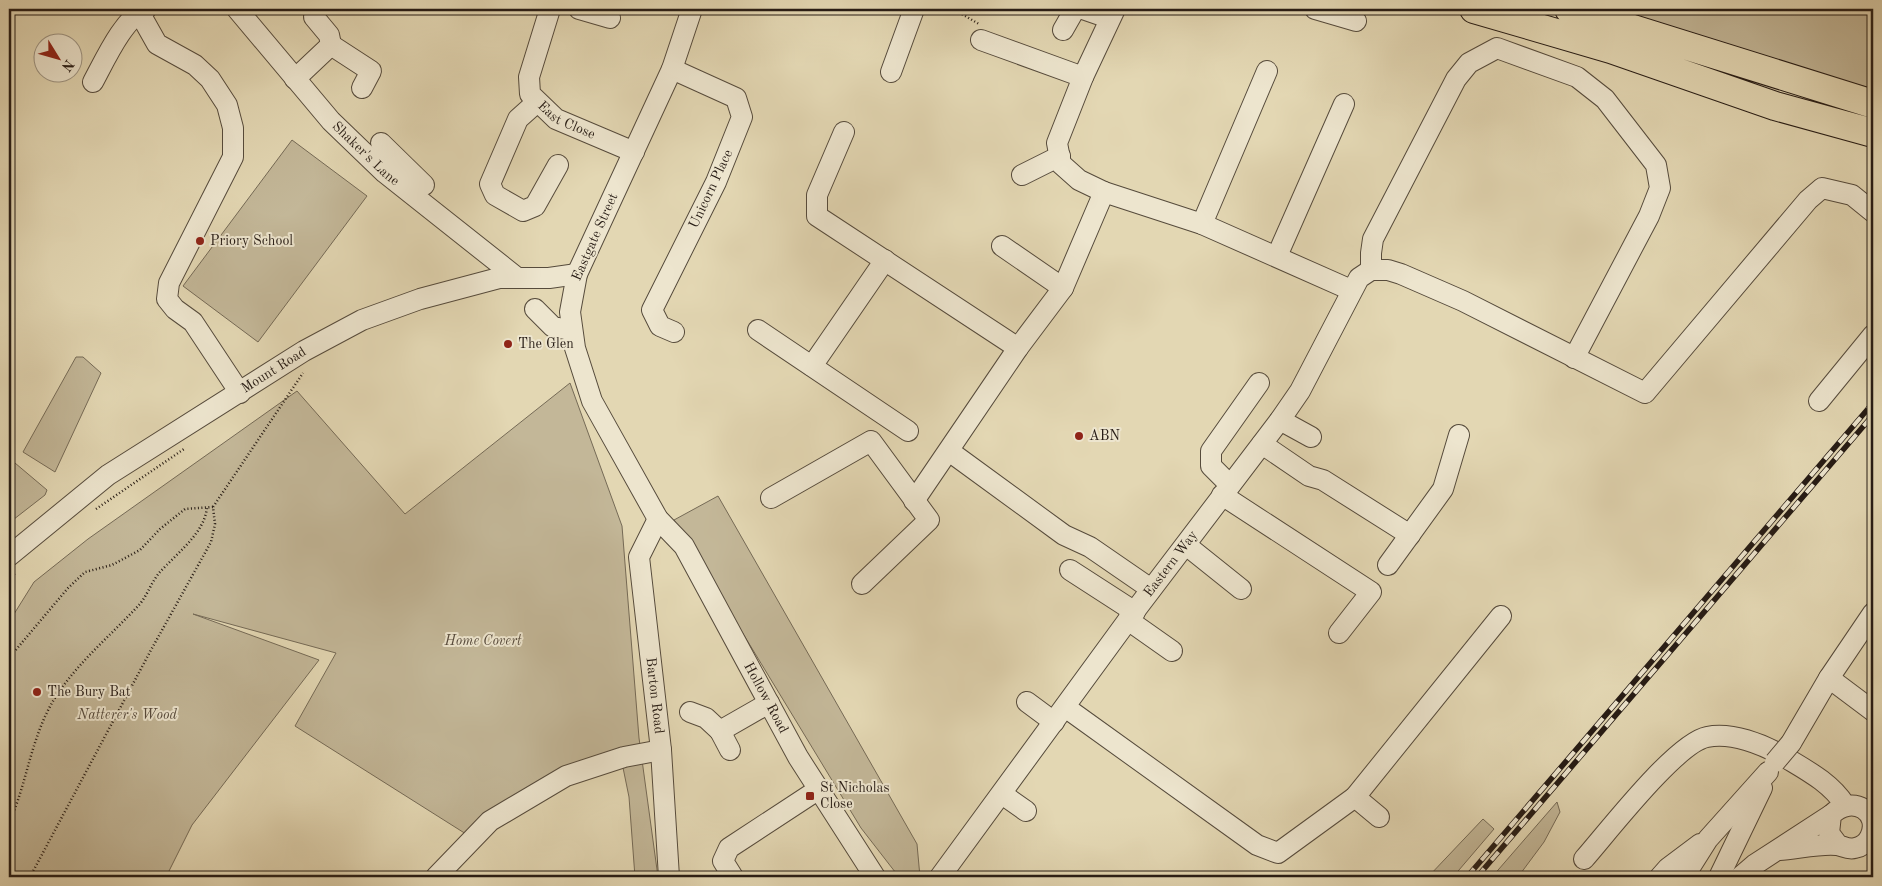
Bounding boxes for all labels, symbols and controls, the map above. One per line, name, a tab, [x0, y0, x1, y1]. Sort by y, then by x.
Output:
north arrow	[32, 32, 82, 82]
text: N	[59, 57, 76, 74]
street label: East Close	[535, 98, 597, 142]
street label: Shaker's Lane	[329, 119, 402, 188]
street label: Unicorn Place	[687, 147, 735, 231]
street label: Eastgate Street	[569, 191, 621, 283]
place label: Priory School	[210, 234, 293, 248]
marker: Priory School	[194, 235, 206, 247]
place label: The Glen	[518, 337, 574, 351]
marker: The Glen	[502, 338, 514, 350]
street label: Mount Road	[239, 345, 309, 396]
place label: ABN	[1089, 429, 1120, 443]
marker: ABN	[1073, 430, 1085, 442]
street label: Eastern Way	[1141, 528, 1201, 600]
park label: Home Covert	[443, 634, 522, 648]
street label: Barton Road	[643, 657, 666, 735]
street label: Hollow Road	[741, 660, 791, 736]
place label: The Bury Bat	[47, 685, 131, 699]
marker: The Bury Bat	[31, 686, 43, 698]
park label: Natterer's Wood	[76, 708, 177, 722]
place label: St Nicholas Close	[820, 781, 890, 811]
marker: St Nicholas Close	[804, 790, 816, 802]

